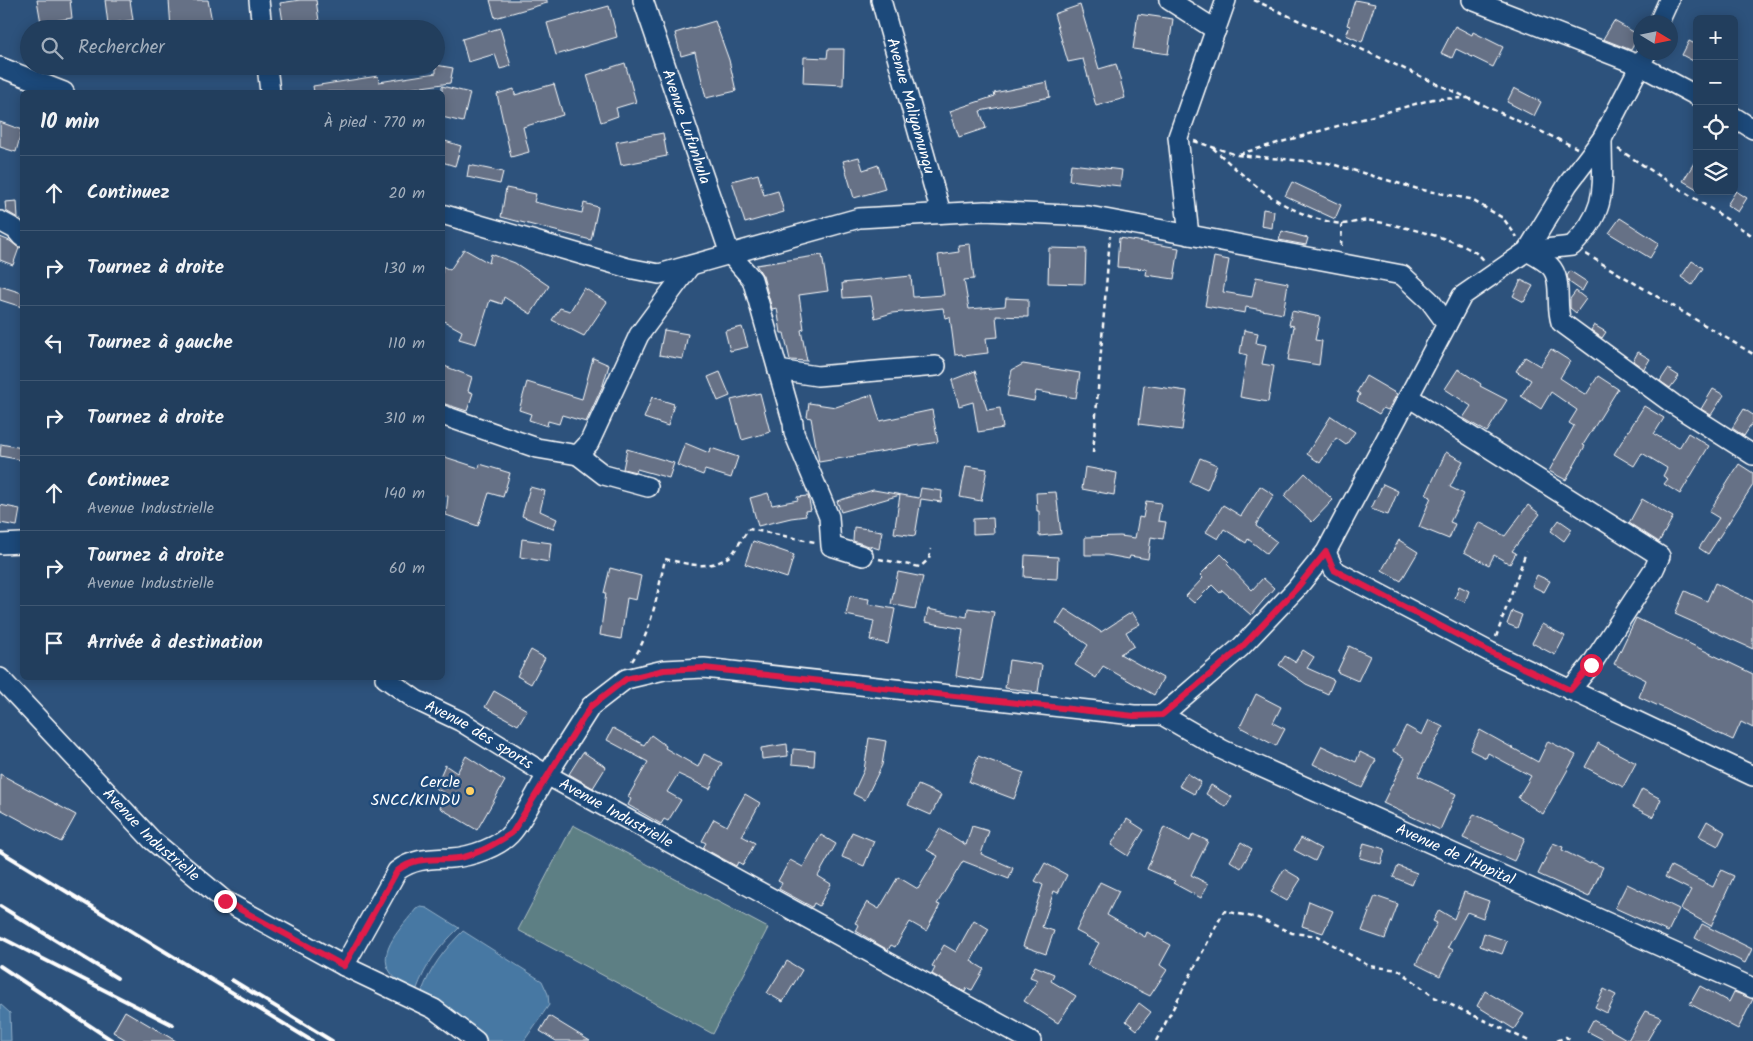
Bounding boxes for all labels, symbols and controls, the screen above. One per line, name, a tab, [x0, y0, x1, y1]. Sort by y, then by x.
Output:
north arrow	[1633, 15, 1678, 60]
map controls	[1693, 15, 1738, 195]
button: +	[1693, 15, 1738, 60]
search box	[20, 20, 445, 75]
text: Rechercher	[78, 33, 165, 63]
icon: search	[38, 34, 66, 62]
street label: Avenue Maliyamungu	[880, 35, 942, 177]
button: −	[1693, 60, 1738, 105]
street label: Avenue Lufunhula	[655, 66, 718, 188]
button: locate	[1693, 105, 1738, 150]
text: 10 min	[40, 106, 100, 139]
text: À pied · 770 m	[324, 110, 425, 135]
button: layers	[1693, 150, 1738, 195]
text: Continuez	[87, 178, 170, 208]
icon: ahead	[40, 179, 68, 207]
text: 20 m	[389, 181, 425, 206]
text: Tournez à droite	[87, 253, 224, 283]
icon: right	[40, 254, 68, 282]
text: 130 m	[384, 256, 425, 281]
text: Tournez à gauche	[87, 328, 233, 358]
icon: left	[40, 329, 68, 357]
text: 110 m	[388, 331, 425, 356]
text: Tournez à droite	[87, 403, 224, 433]
icon: right	[40, 404, 68, 432]
text: 310 m	[384, 406, 425, 431]
text: Continuez	[87, 466, 170, 496]
icon: ahead	[40, 479, 68, 507]
text: 140 m	[384, 481, 425, 506]
text: Avenue Industrielle	[87, 496, 214, 521]
text: Tournez à droite	[87, 541, 224, 571]
icon: right	[40, 554, 68, 582]
text: 60 m	[389, 556, 425, 581]
text: Avenue Industrielle	[87, 571, 214, 596]
text: Arrivée à destination	[87, 628, 263, 658]
icon: arrive	[40, 629, 68, 657]
route start	[1580, 654, 1603, 677]
street label: Avenue des sports	[421, 693, 538, 776]
place label: Cercle SNCC/KINDU	[371, 770, 460, 813]
street label: Avenue Industrielle	[554, 771, 678, 855]
street label: Avenue Industrielle	[97, 782, 206, 888]
marker: Cercle SNCC/KINDU	[464, 785, 476, 797]
street label: Avenue de l'Hopital	[1392, 817, 1519, 892]
route end	[214, 890, 237, 913]

